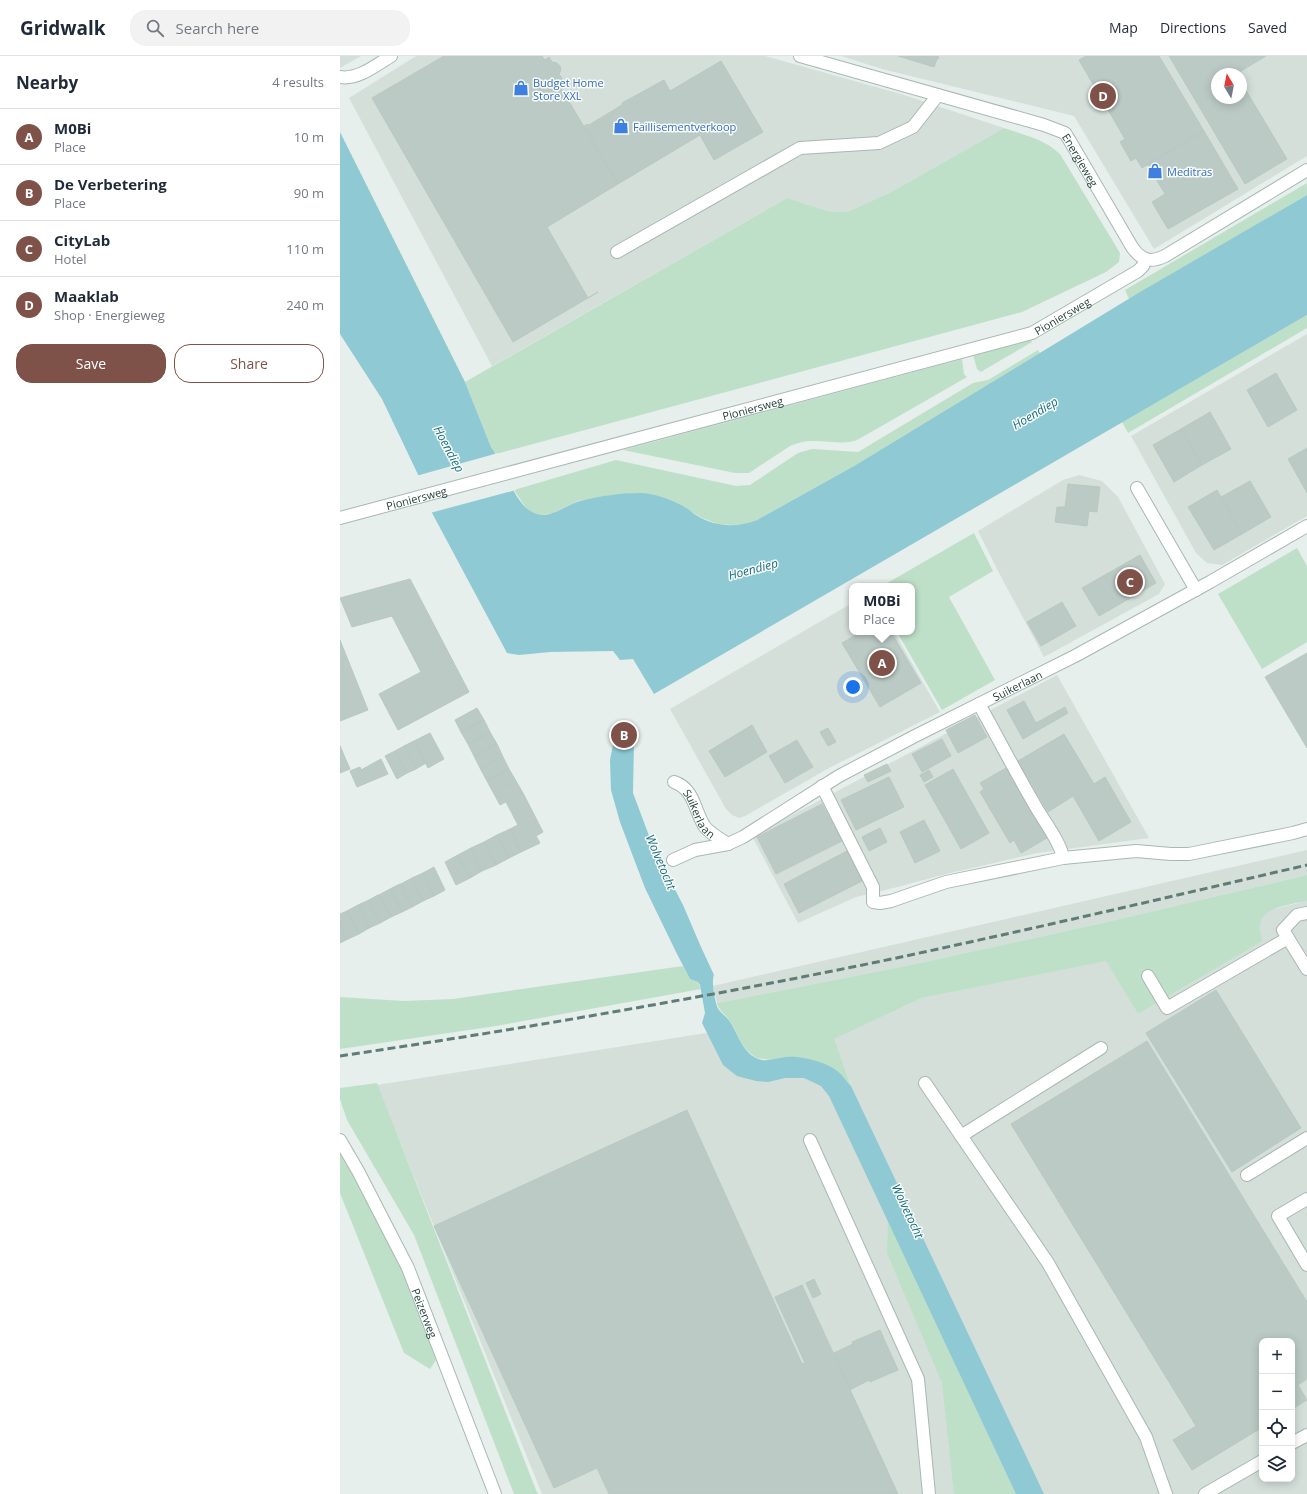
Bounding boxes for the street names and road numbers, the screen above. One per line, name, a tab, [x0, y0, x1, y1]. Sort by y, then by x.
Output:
street label: Energieweg	[1059, 130, 1102, 189]
street label: Pioniersweg	[1031, 293, 1093, 338]
street label: Pioniersweg	[721, 392, 785, 423]
street label: Pioniersweg	[384, 482, 448, 513]
street label: Suikerlaan	[990, 666, 1044, 704]
street label: Suikerlaan	[681, 786, 719, 841]
street label: Peizerweg	[409, 1286, 442, 1340]

